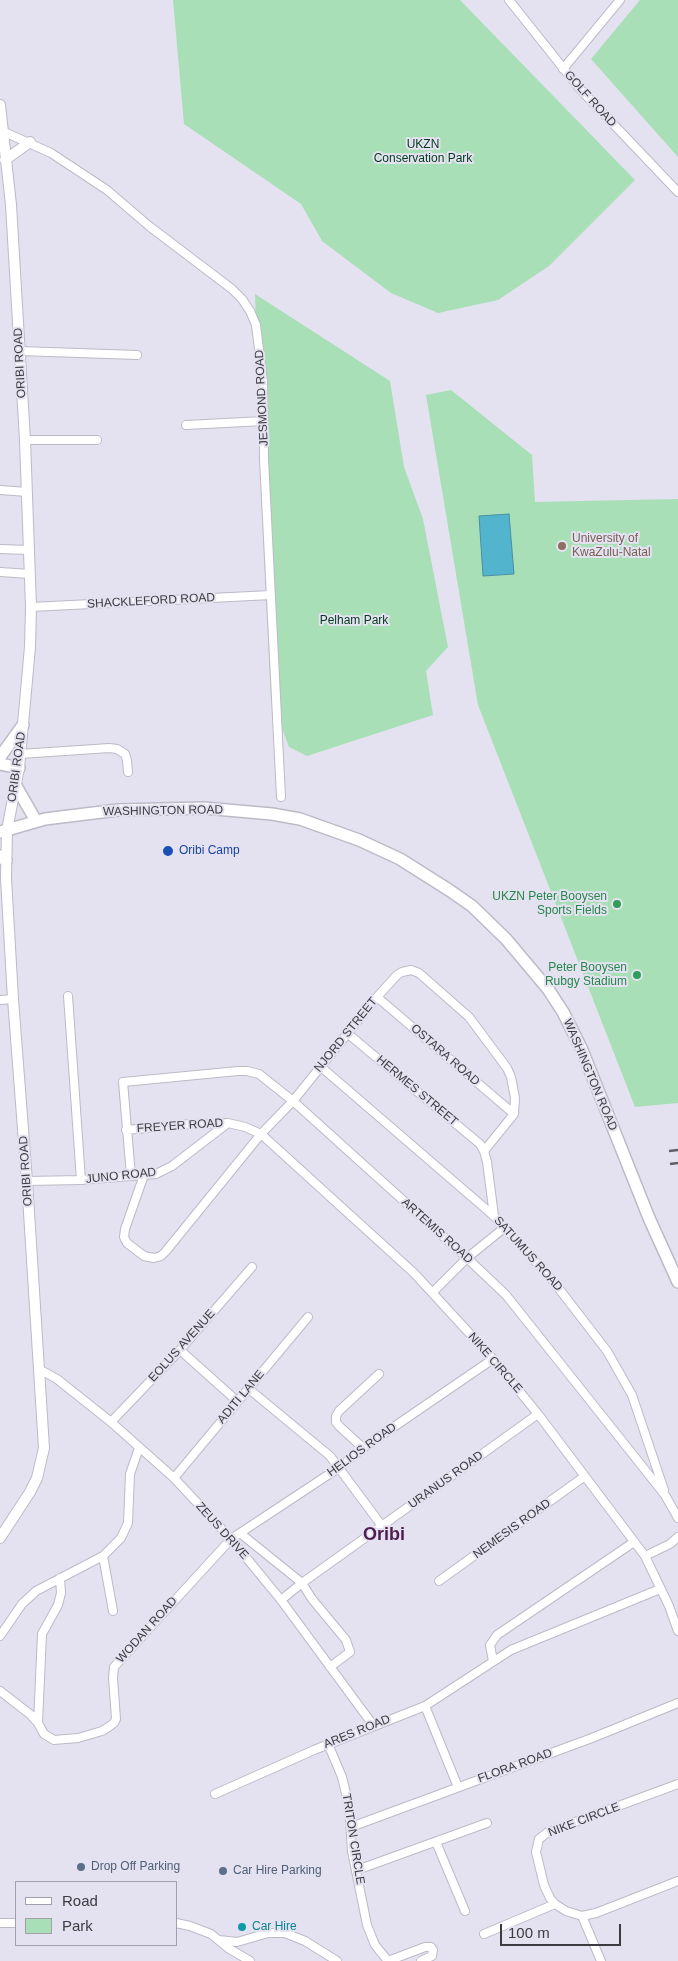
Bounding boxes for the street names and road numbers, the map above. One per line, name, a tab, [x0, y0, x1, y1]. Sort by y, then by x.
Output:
street label: GOLF ROAD	[561, 68, 619, 130]
street label: ORIBI ROAD	[11, 327, 29, 399]
street label: JESMOND ROAD	[252, 349, 272, 447]
street label: SHACKLEFORD ROAD	[87, 590, 215, 612]
street label: ORIBI ROAD	[5, 731, 29, 803]
street label: WASHINGTON ROAD	[103, 803, 223, 819]
street label: NJORD STREET	[311, 995, 381, 1075]
street label: WASHINGTON ROAD	[560, 1017, 620, 1133]
street label: OSTARA ROAD	[408, 1021, 482, 1089]
street label: HERMES STREET	[373, 1053, 461, 1129]
street label: FREYER ROAD	[136, 1116, 224, 1136]
street label: ORIBI ROAD	[16, 1135, 36, 1207]
street label: JUNO ROAD	[85, 1165, 157, 1187]
street label: ARTEMIS ROAD	[398, 1195, 476, 1267]
street label: SATUMUS ROAD	[491, 1214, 565, 1294]
street label: EOLUS AVENUE	[146, 1307, 218, 1385]
street label: NIKE CIRCLE	[465, 1330, 525, 1396]
street label: ADITI LANE	[214, 1367, 268, 1427]
street label: HELIOS ROAD	[325, 1420, 399, 1480]
street label: URANUS ROAD	[406, 1448, 486, 1512]
street label: NEMESIS ROAD	[471, 1496, 553, 1562]
street label: ZEUS DRIVE	[193, 1499, 251, 1563]
street label: WODAN ROAD	[114, 1594, 180, 1666]
street label: ARES ROAD	[322, 1712, 392, 1752]
street label: FLORA ROAD	[476, 1746, 554, 1786]
street label: TRITON CIRCLE	[339, 1793, 367, 1885]
street label: NIKE CIRCLE	[546, 1800, 622, 1840]

